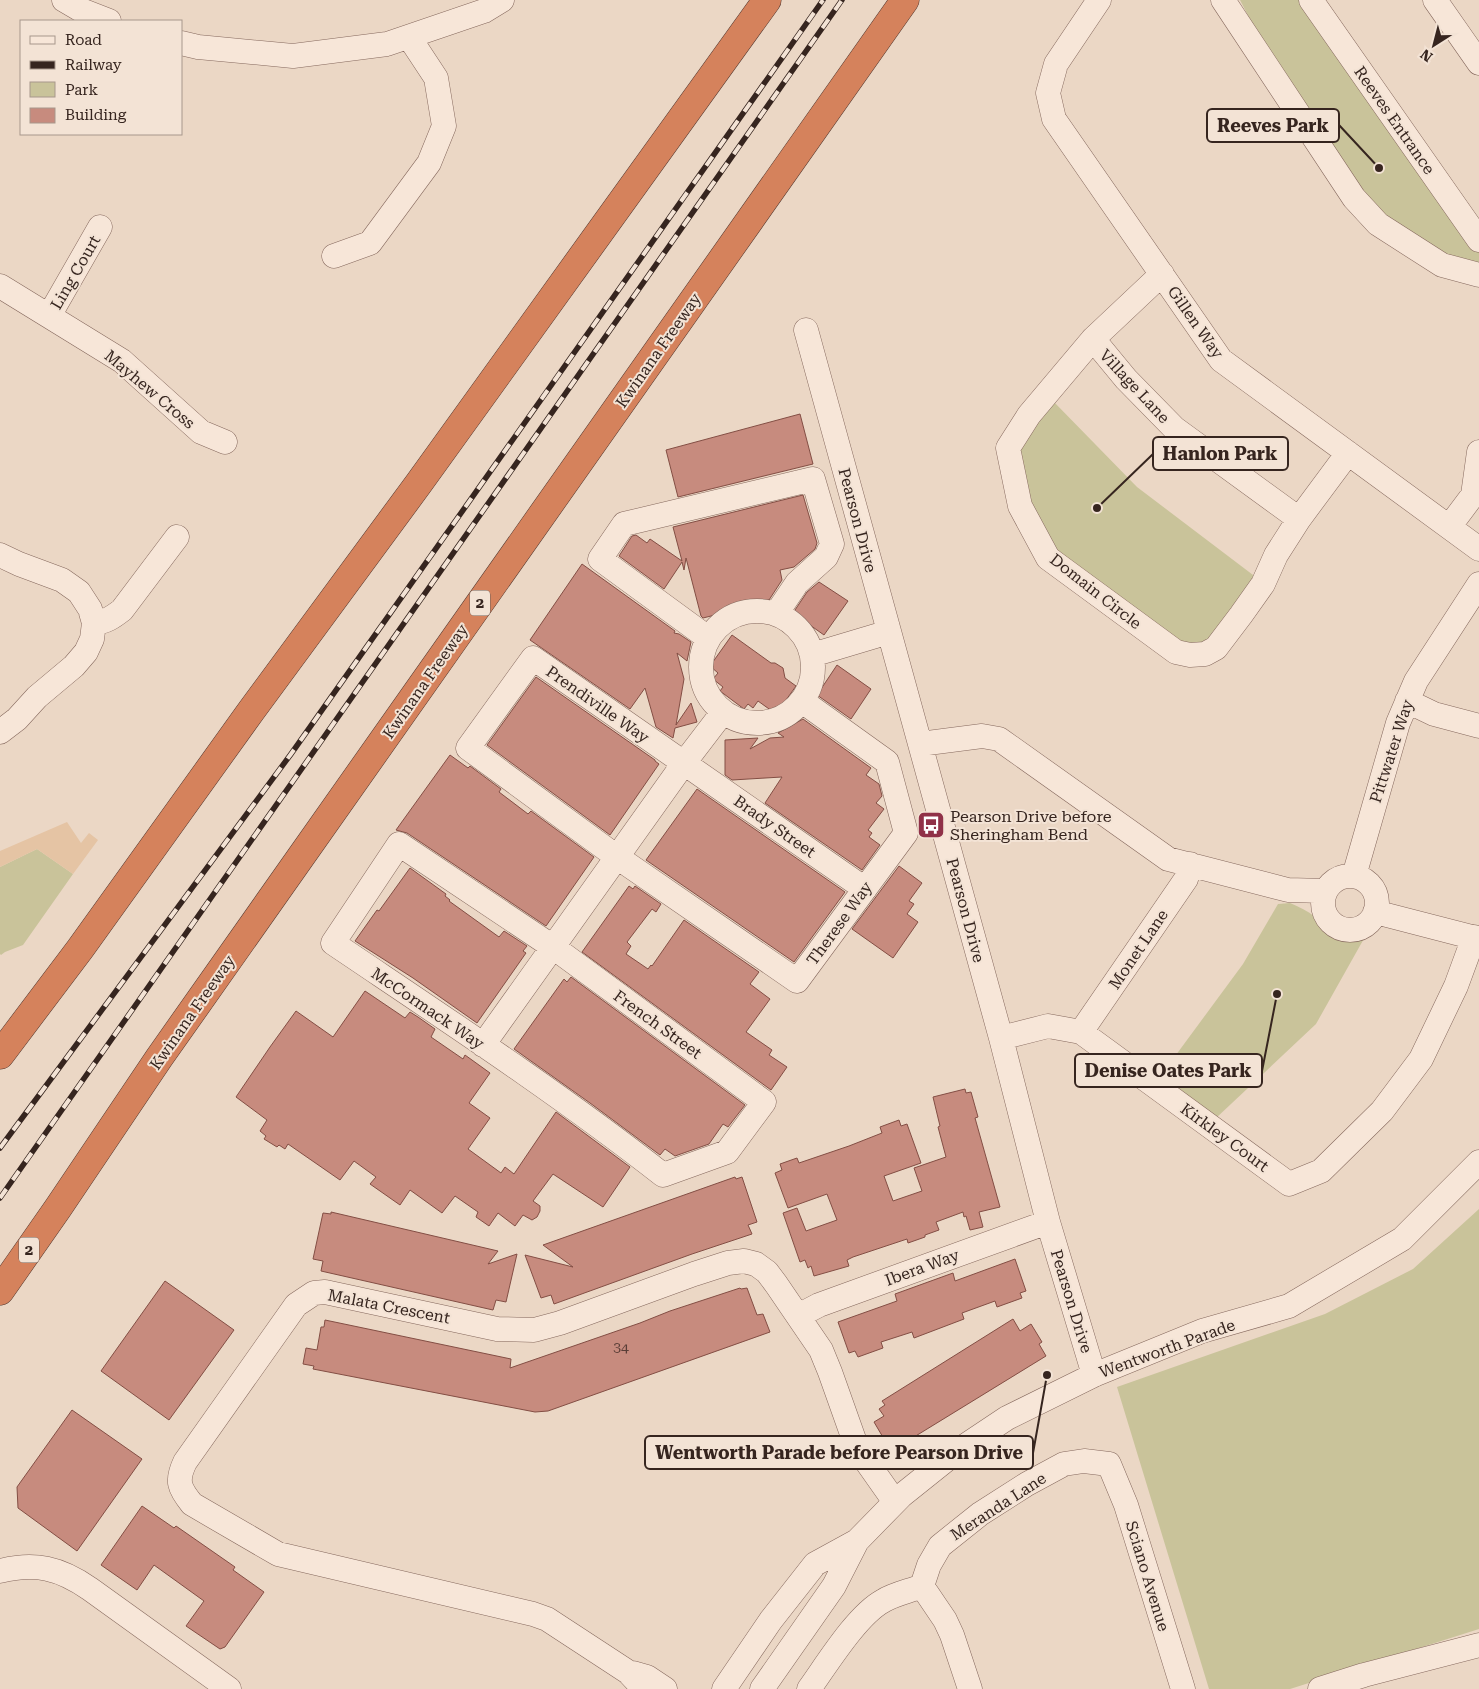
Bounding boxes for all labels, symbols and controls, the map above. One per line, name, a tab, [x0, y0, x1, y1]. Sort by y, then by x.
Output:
legend	[20, 20, 182, 135]
north arrow	[1409, 20, 1459, 70]
text: Road	[65, 31, 102, 49]
text: N	[1417, 46, 1435, 65]
text: Railway	[65, 56, 122, 74]
street label: Reeves Entrance	[1350, 63, 1439, 178]
text: Park	[65, 81, 99, 99]
text: Building	[65, 106, 127, 124]
callout: Reeves Park	[1207, 109, 1339, 142]
text: Reeves Park	[1217, 115, 1329, 136]
street label: Ling Court	[47, 232, 104, 313]
street label: Gillen Way	[1164, 283, 1228, 363]
street label: Kwinana Freeway	[612, 289, 705, 411]
street label: Village Lane	[1096, 345, 1174, 427]
street label: Mayhew Cross	[101, 346, 199, 433]
callout: Hanlon Park	[1153, 437, 1288, 470]
text: Hanlon Park	[1163, 443, 1278, 464]
street label: Pearson Drive	[834, 466, 881, 575]
street label: Domain Circle	[1046, 550, 1145, 633]
road number: 2	[470, 590, 490, 616]
street label: Kwinana Freeway	[379, 620, 472, 742]
street label: Prendiville Way	[542, 662, 653, 747]
street label: Pittwater Way	[1366, 696, 1417, 805]
street label: Brady Street	[730, 791, 819, 862]
place label: Pearson Drive before Sheringham Bend	[950, 807, 1112, 844]
bus stop icon: Pearson Drive before Sheringham Bend	[916, 810, 946, 840]
street label: Pearson Drive	[942, 856, 989, 965]
street label: Therese Way	[803, 877, 876, 969]
street label: Monet Lane	[1105, 906, 1172, 993]
street label: Kwinana Freeway	[146, 951, 239, 1073]
street label: McCormack Way	[368, 964, 488, 1053]
street label: French Street	[610, 986, 705, 1063]
callout: Denise Oates Park	[1075, 1054, 1262, 1087]
text: Denise Oates Park	[1084, 1060, 1252, 1081]
street label: Kirkley Court	[1177, 1099, 1272, 1176]
road number: 2	[19, 1238, 39, 1262]
street label: Ibera Way	[882, 1245, 962, 1290]
street label: Pearson Drive	[1047, 1247, 1096, 1355]
street label: Malata Crescent	[326, 1285, 452, 1328]
street label: Wentworth Parade	[1097, 1315, 1238, 1382]
house number: 34	[613, 1339, 629, 1355]
callout: Wentworth Parade before Pearson Drive	[645, 1436, 1033, 1469]
text: Wentworth Parade before Pearson Drive	[655, 1442, 1023, 1463]
street label: Meranda Lane	[947, 1468, 1050, 1544]
street label: Sciano Avenue	[1122, 1519, 1173, 1634]

